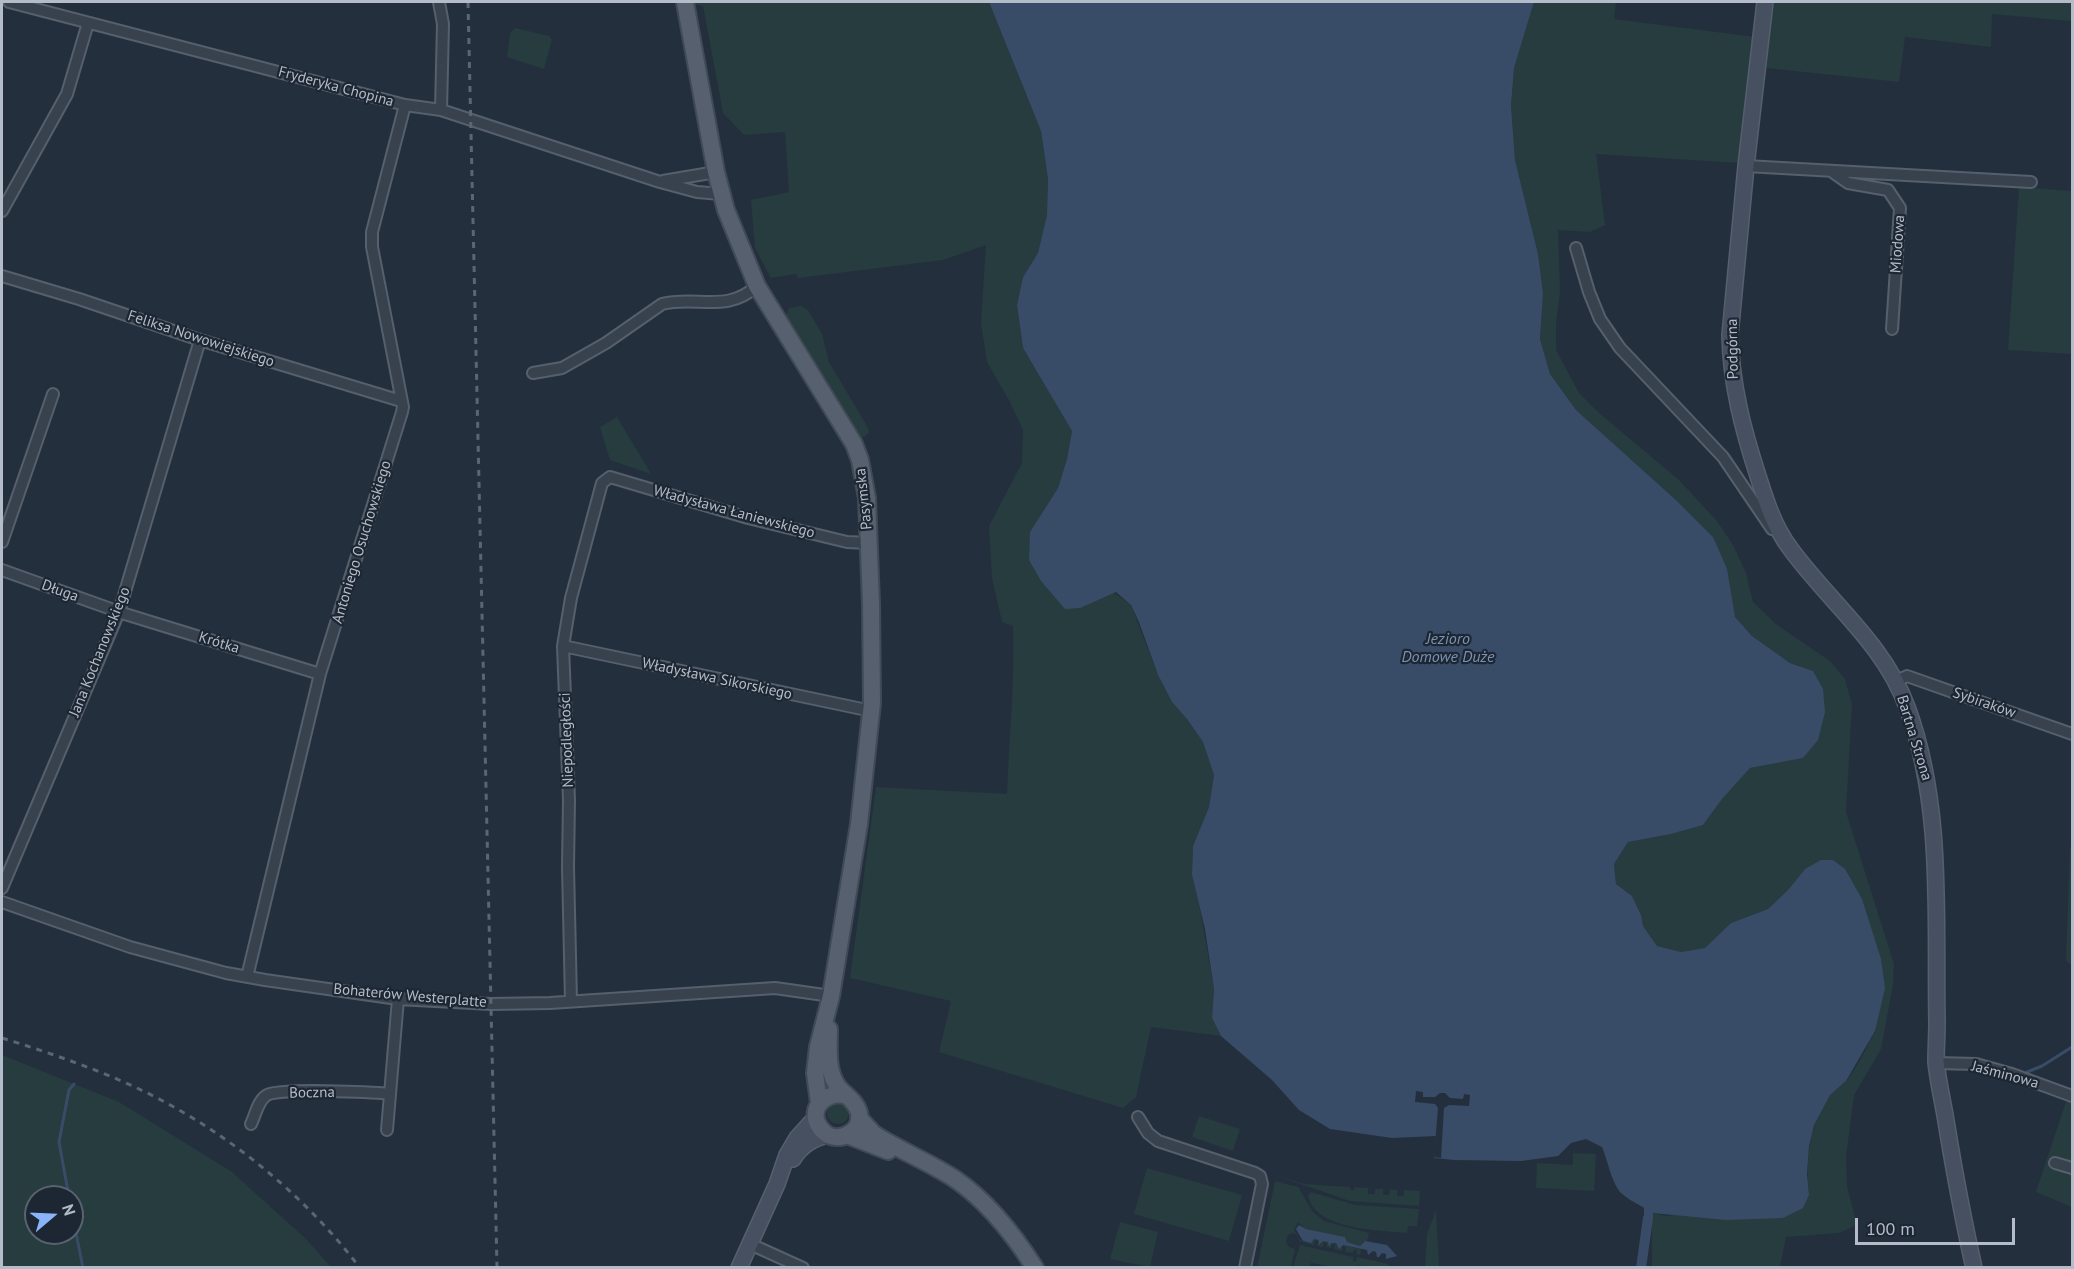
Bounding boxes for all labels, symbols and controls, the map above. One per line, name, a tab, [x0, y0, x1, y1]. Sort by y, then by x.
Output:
street label: Fryderyka Chopina	[276, 63, 396, 111]
street label: Miodowa	[1887, 214, 1909, 274]
street label: Feliksa Nowowiejskiego	[125, 307, 277, 371]
street label: Podgórna	[1723, 318, 1743, 380]
street label: Antoniego Osuchowskiego	[329, 458, 395, 626]
street label: Pasymska	[852, 467, 876, 531]
street label: Władysława Łaniewskiego	[651, 482, 817, 542]
street label: Długa	[39, 576, 81, 606]
street label: Jana Kochanowskiego	[66, 584, 134, 720]
street label: Krótka	[196, 628, 242, 658]
water label: Jezioro Domowe Duże	[1402, 629, 1494, 667]
street label: Władysława Sikorskiego	[640, 654, 794, 704]
street label: Sybiraków	[1950, 684, 2018, 722]
street label: Niepodległości	[556, 692, 578, 788]
street label: Bartna Strona	[1892, 693, 1936, 783]
street label: Bohaterów Westerplatte	[333, 980, 487, 1012]
street label: Jaśminowa	[1969, 1057, 2041, 1093]
street label: Boczna	[289, 1084, 335, 1102]
north arrow	[24, 1185, 84, 1245]
text: N	[58, 1202, 80, 1218]
scale bar	[1858, 1206, 2018, 1244]
text: 100 m	[1866, 1217, 1915, 1240]

